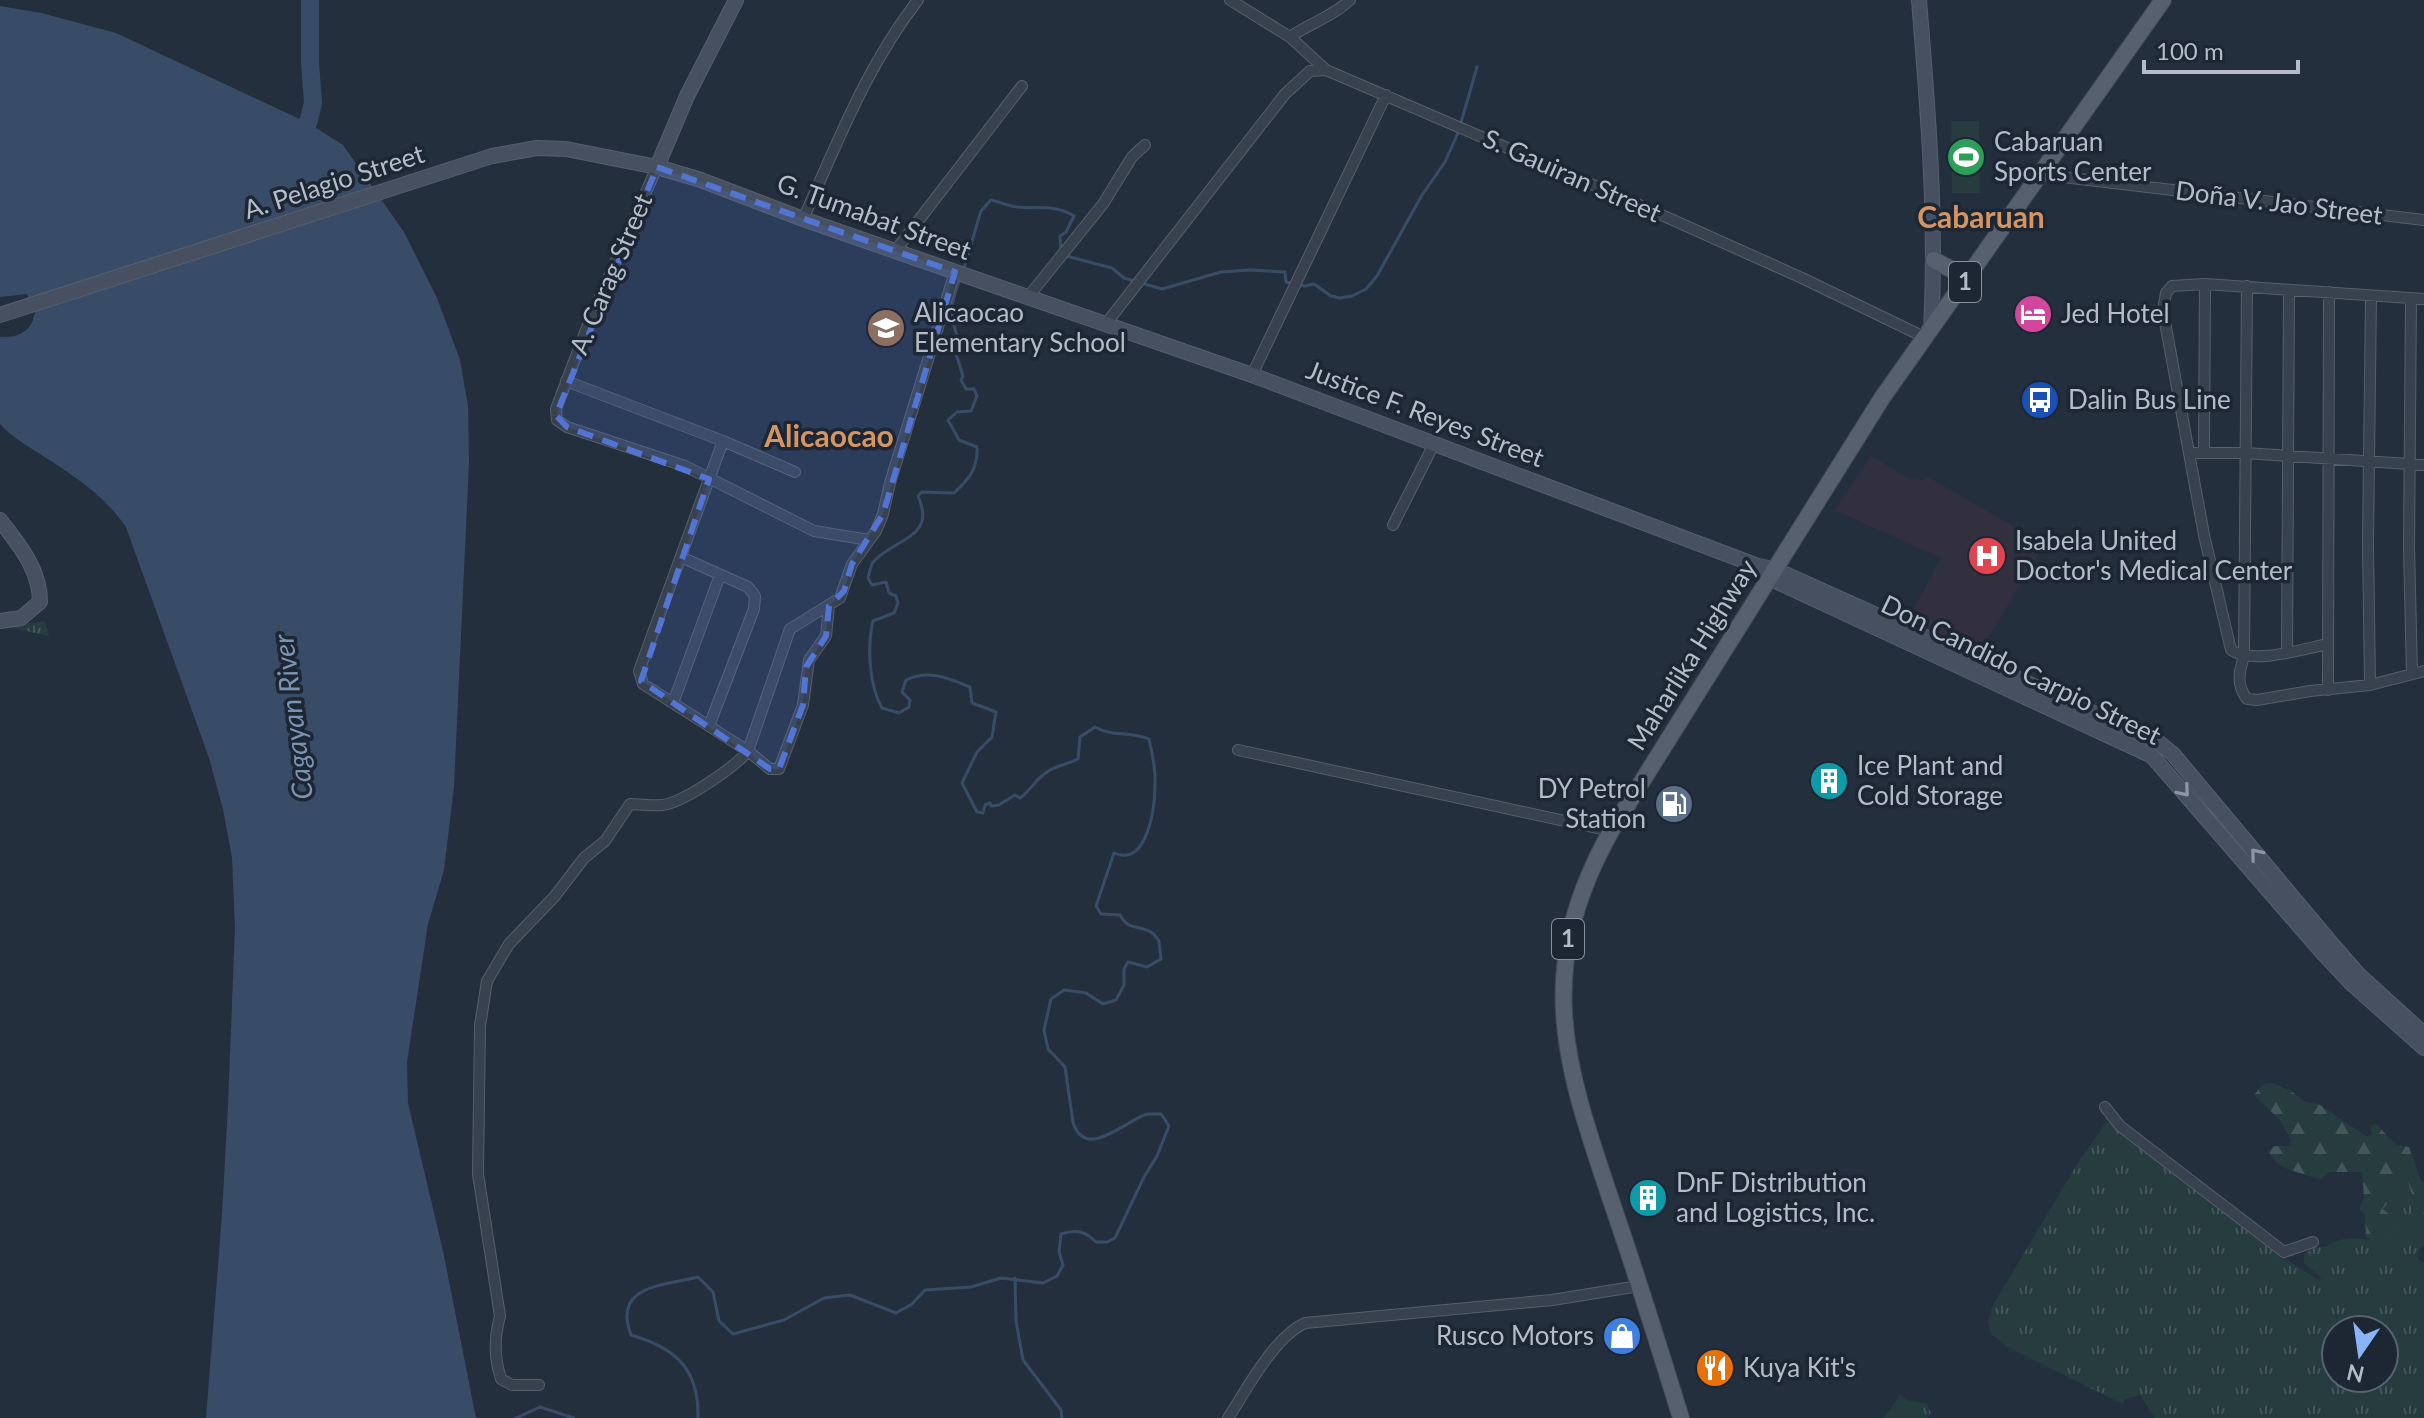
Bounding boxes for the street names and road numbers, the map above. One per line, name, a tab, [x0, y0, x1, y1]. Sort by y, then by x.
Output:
street label: S. Gauiran Street	[1479, 122, 1667, 229]
street label: A. Pelagio Street	[239, 137, 429, 225]
street label: G. Tumabat Street	[773, 166, 976, 266]
street label: Doña V. Jao Street	[2174, 173, 2385, 231]
street label: A. Carag Street	[562, 188, 659, 359]
road number: 1	[1949, 262, 1981, 302]
street label: Justice F. Reyes Street	[1302, 353, 1549, 473]
street label: Maharlika Highway	[1620, 553, 1763, 756]
street label: Don Candido Carpio Street	[1876, 587, 2167, 751]
road number: 1	[1552, 919, 1584, 959]

